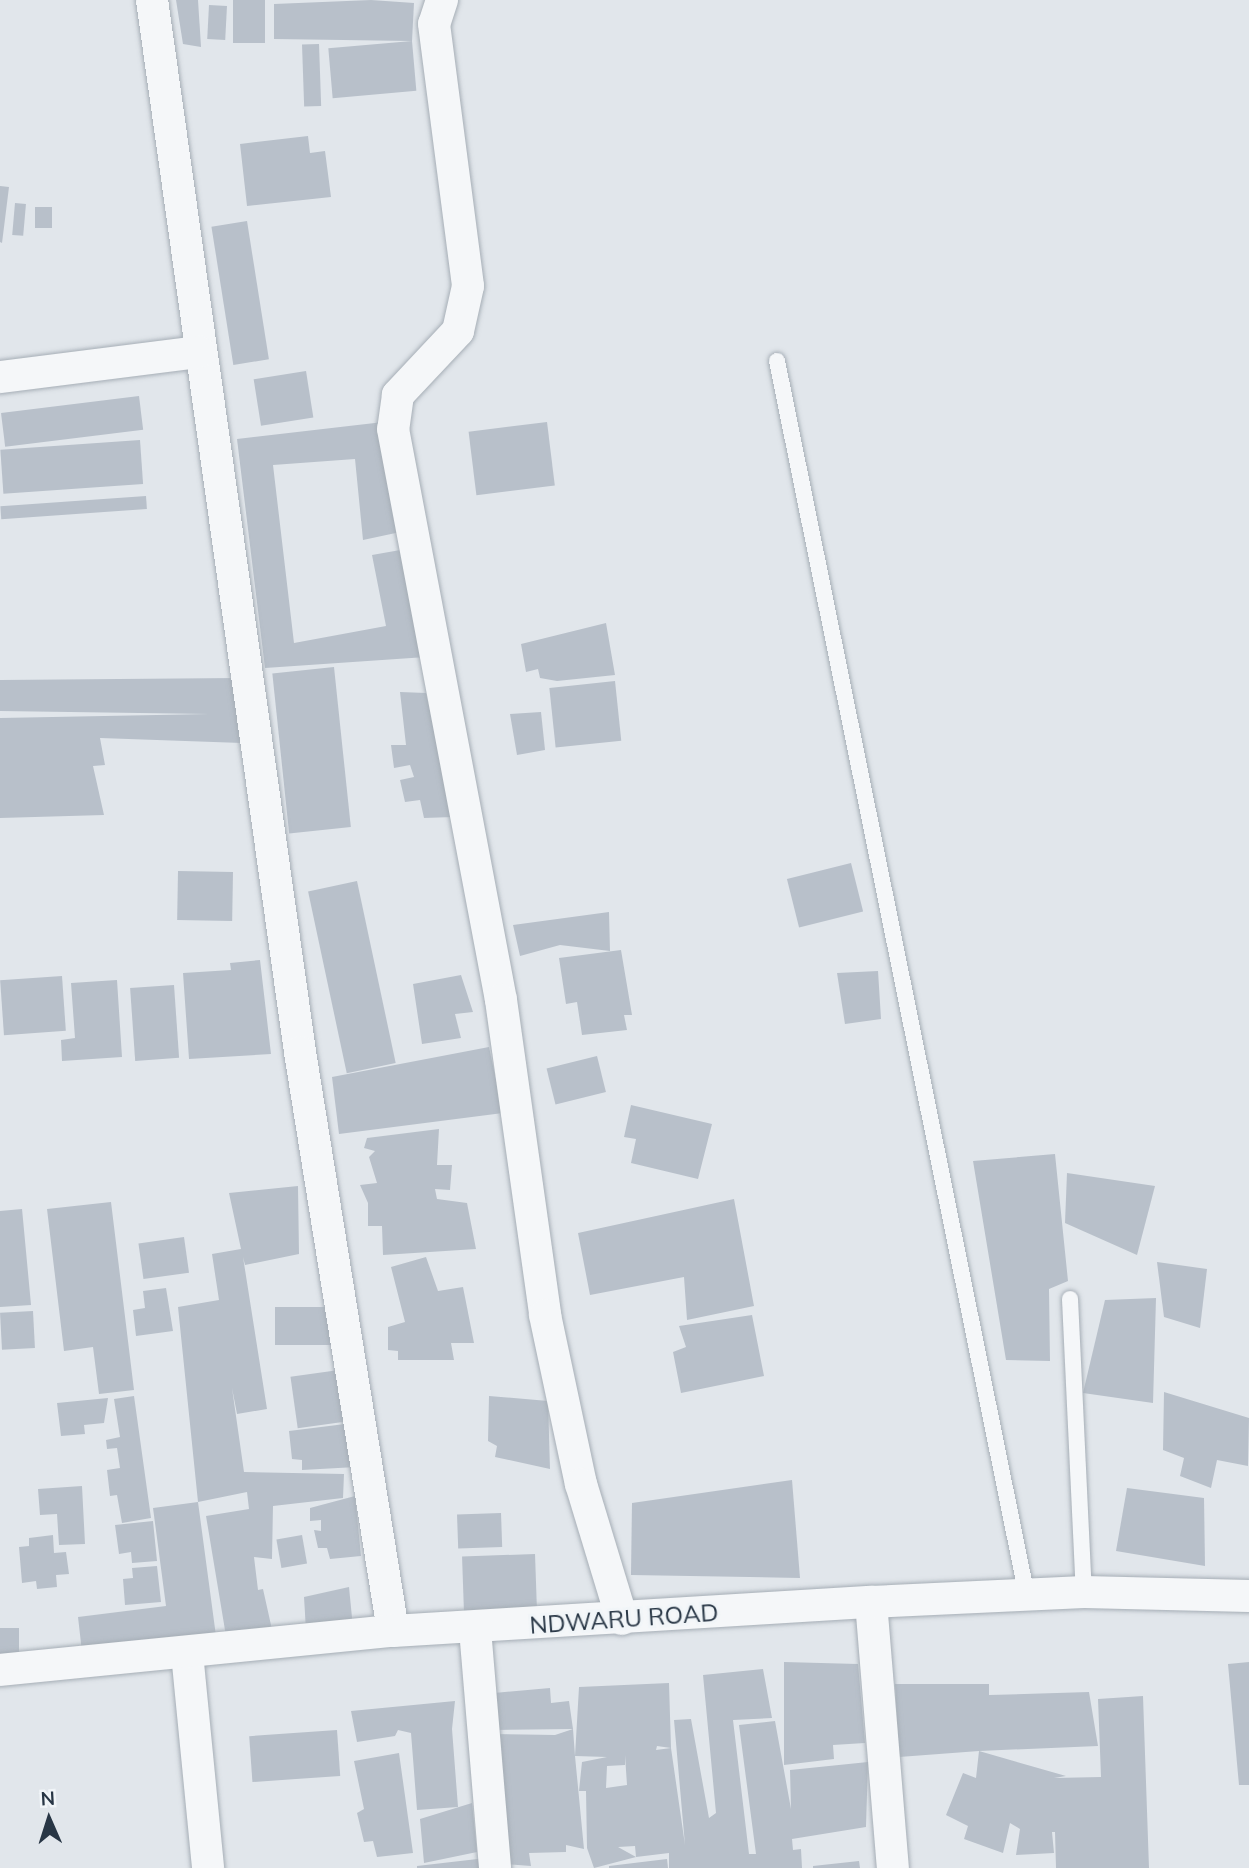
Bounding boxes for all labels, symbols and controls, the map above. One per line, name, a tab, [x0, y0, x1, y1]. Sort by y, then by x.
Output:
street label: NDWARU ROAD	[529, 1598, 719, 1640]
north arrow	[14, 1784, 84, 1854]
text: N	[40, 1786, 56, 1810]

